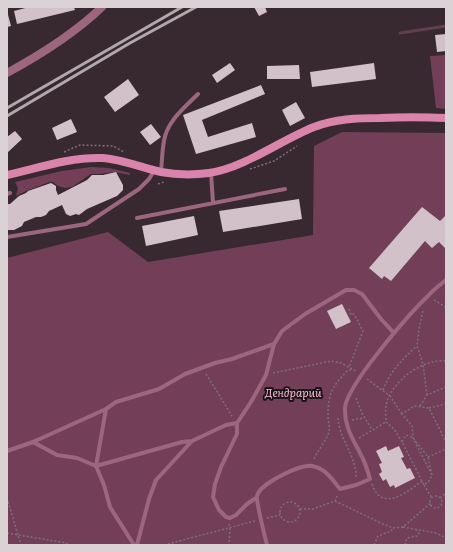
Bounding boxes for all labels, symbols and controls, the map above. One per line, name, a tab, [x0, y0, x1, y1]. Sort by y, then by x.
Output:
park label: Дендрарий	[265, 384, 322, 400]

